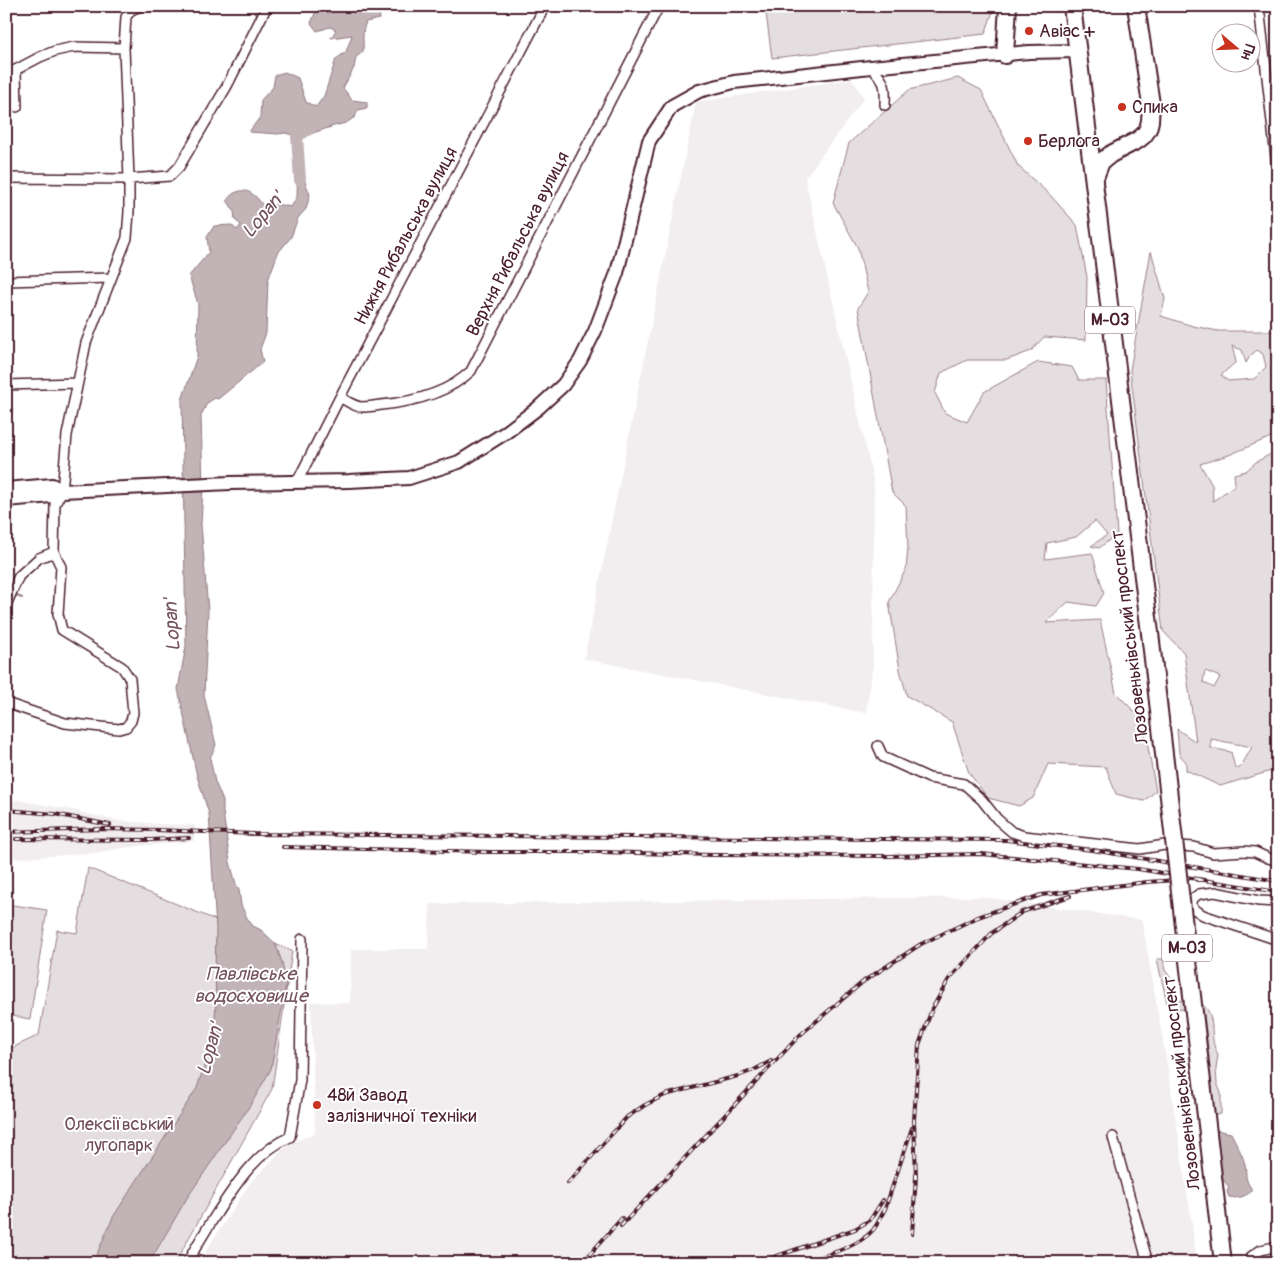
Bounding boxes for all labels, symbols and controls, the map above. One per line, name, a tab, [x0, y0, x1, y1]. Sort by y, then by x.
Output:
place label: Авiас +	[1039, 20, 1095, 43]
north arrow	[1212, 22, 1262, 72]
marker: Авiас +	[1023, 25, 1035, 37]
text: Пн	[1237, 42, 1258, 62]
place label: Спика	[1132, 96, 1178, 119]
marker: Спика	[1116, 101, 1128, 113]
place label: Берлога	[1038, 130, 1100, 153]
marker: Берлога	[1022, 135, 1034, 147]
street label: Нижня Рибальська вулиця	[349, 143, 463, 329]
street label: Верхня Рибальська вулиця	[461, 148, 575, 340]
water label: Lopan'	[237, 185, 291, 243]
road number: М-03	[1085, 306, 1135, 334]
street label: Лозовеньківський проспект	[1105, 529, 1155, 746]
water label: Lopan'	[158, 596, 186, 652]
road number: М-03	[1162, 934, 1212, 961]
water label: Павлівське водосховище	[194, 962, 309, 1008]
street label: Лозовеньківський проспект	[1157, 975, 1207, 1192]
water label: Lopan'	[192, 1018, 229, 1078]
place label: 48й Завод залізничної техніки	[327, 1084, 477, 1128]
marker: 48й Завод залізничної техніки	[311, 1099, 323, 1111]
park label: Олексіївський лугопарк	[64, 1113, 174, 1157]

